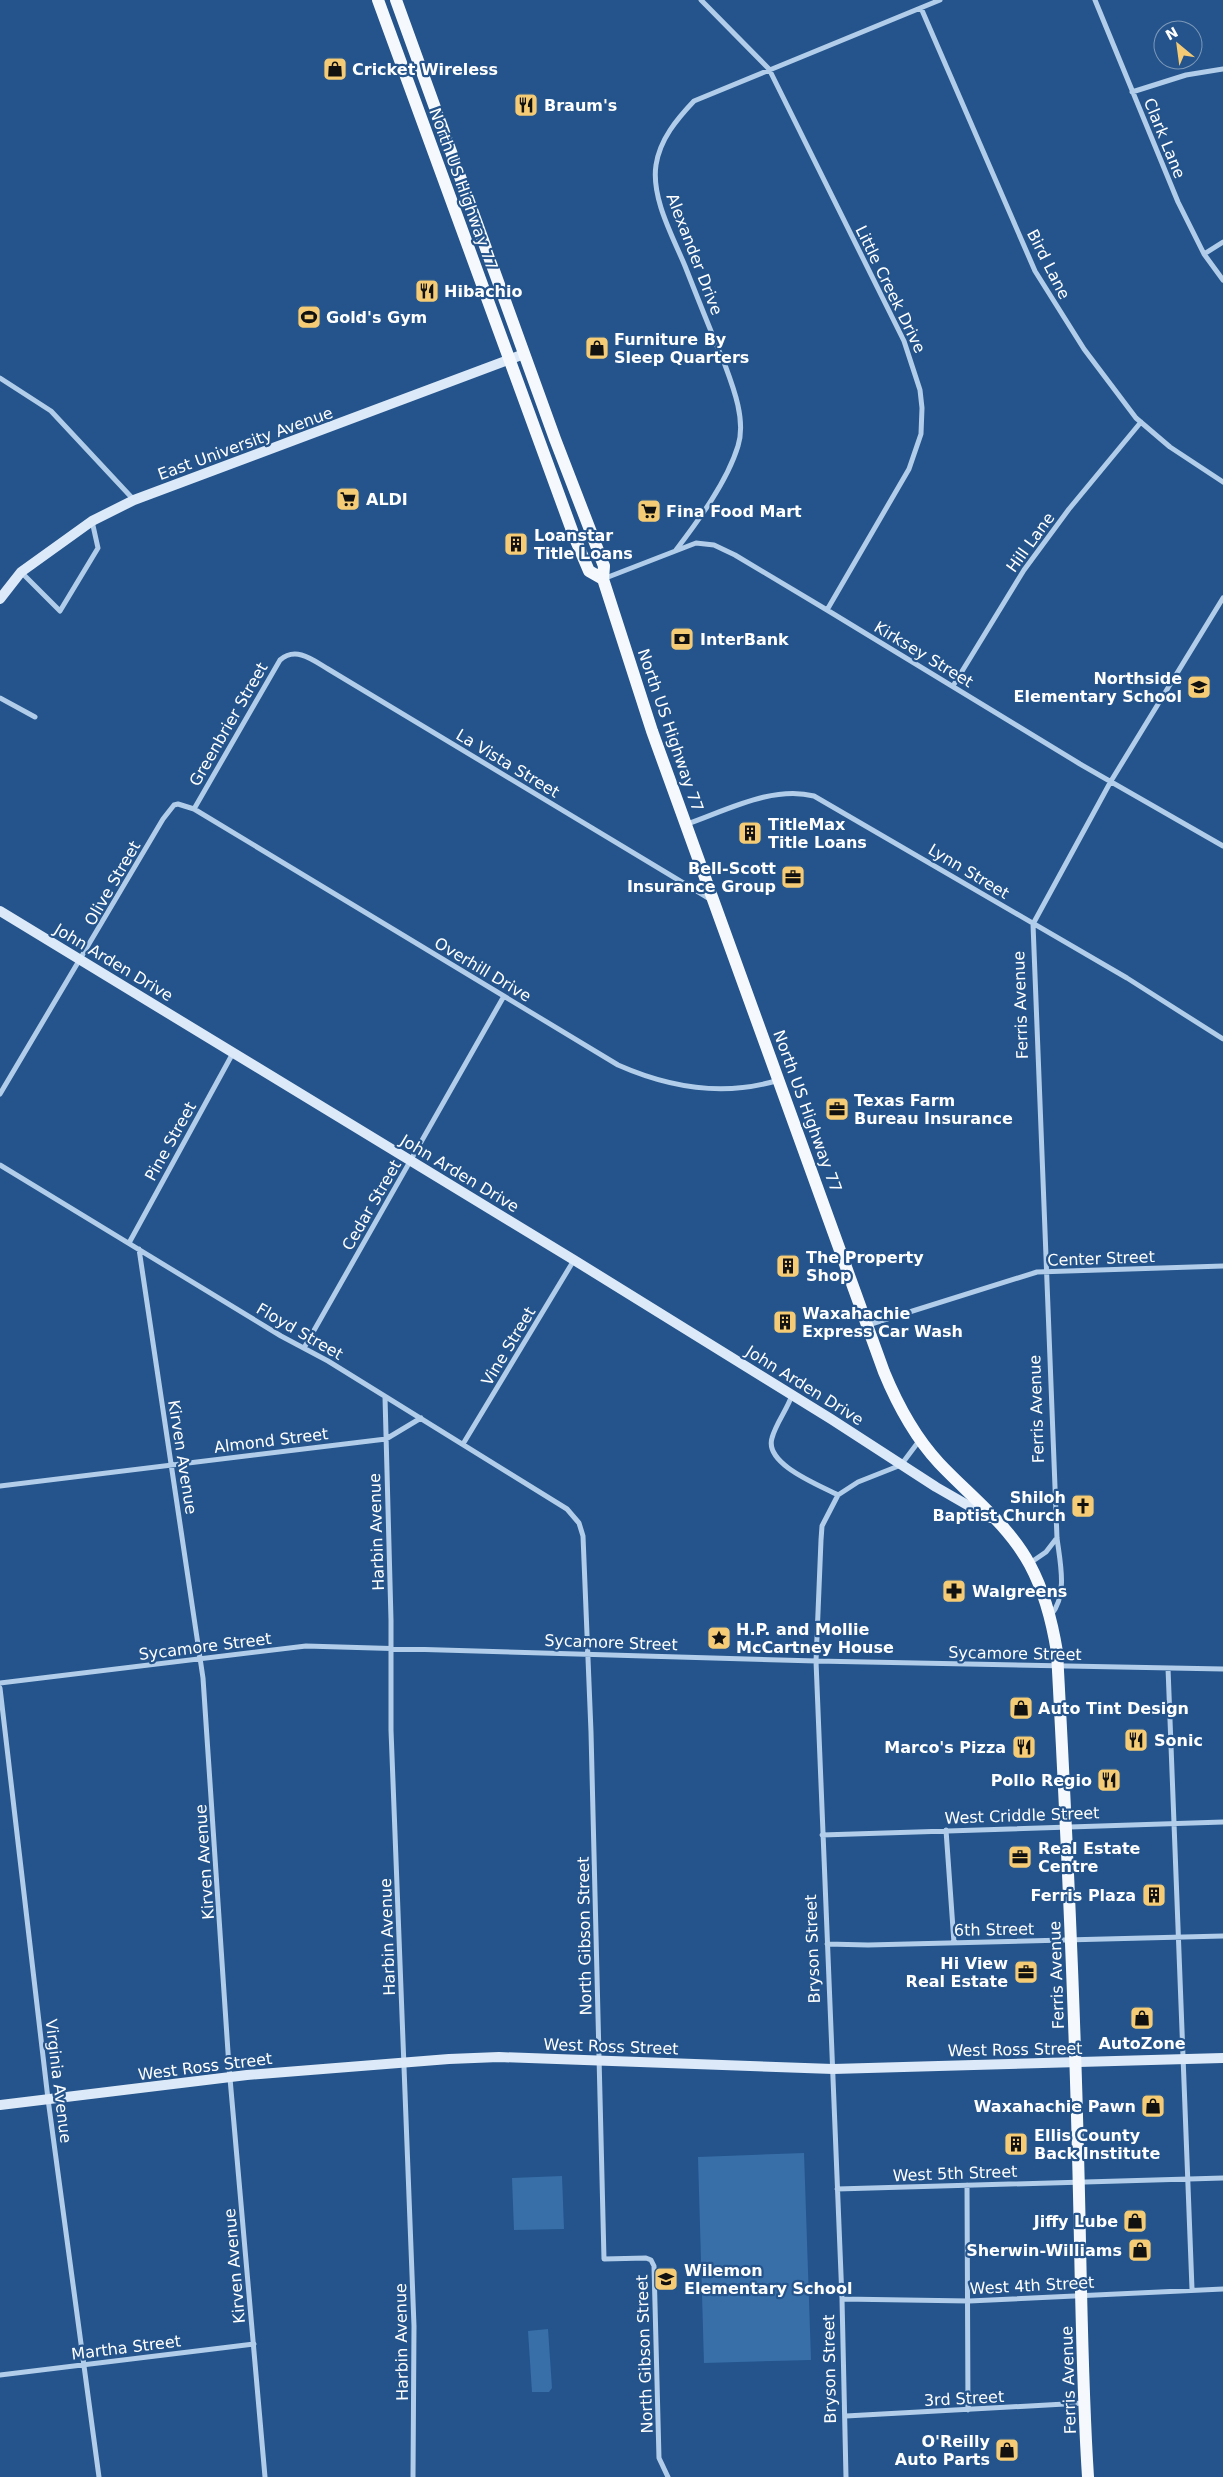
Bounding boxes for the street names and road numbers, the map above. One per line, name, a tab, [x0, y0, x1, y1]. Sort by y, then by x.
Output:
street label: Clark Lane	[1140, 95, 1189, 181]
street label: North US Highway 77	[425, 105, 502, 273]
street label: Alexander Drive	[663, 191, 726, 318]
street label: Little Creek Drive	[851, 222, 930, 356]
street label: Bird Lane	[1023, 226, 1074, 302]
street label: East University Avenue	[155, 403, 335, 484]
street label: Hill Lane	[1002, 509, 1058, 576]
street label: Kirksey Street	[871, 617, 977, 691]
street label: North US Highway 77	[634, 646, 707, 814]
street label: Greenbrier Street	[185, 659, 272, 790]
street label: La Vista Street	[453, 725, 563, 802]
street label: Olive Street	[81, 838, 144, 929]
street label: Lynn Street	[925, 840, 1013, 903]
street label: John Arden Drive	[50, 919, 176, 1005]
street label: Overhill Drive	[431, 933, 535, 1006]
street label: Ferris Avenue	[1009, 951, 1032, 1059]
street label: North US Highway 77	[769, 1027, 846, 1195]
street label: Pine Street	[141, 1098, 200, 1184]
street label: John Arden Drive	[396, 1130, 522, 1216]
street label: Cedar Street	[338, 1157, 405, 1254]
street label: Center Street	[1047, 1247, 1155, 1270]
street label: Floyd Street	[253, 1299, 346, 1364]
street label: Vine Street	[477, 1303, 539, 1389]
street label: John Arden Drive	[742, 1341, 867, 1429]
street label: Ferris Avenue	[1025, 1355, 1048, 1463]
street label: Kirven Avenue	[164, 1399, 201, 1516]
street label: Almond Street	[213, 1424, 329, 1457]
street label: Harbin Avenue	[365, 1473, 388, 1591]
street label: Sycamore Street	[138, 1629, 272, 1664]
street label: Sycamore Street	[544, 1631, 678, 1654]
street label: Sycamore Street	[948, 1643, 1082, 1664]
street label: West Criddle Street	[944, 1803, 1100, 1828]
street label: Kirven Avenue	[191, 1804, 218, 1920]
street label: North Gibson Street	[574, 1856, 595, 2016]
street label: Harbin Avenue	[376, 1878, 399, 1996]
street label: Bryson Street	[801, 1894, 824, 2004]
street label: 6th Street	[954, 1919, 1034, 1940]
street label: Ferris Avenue	[1045, 1921, 1068, 2029]
street label: Virginia Avenue	[41, 2018, 76, 2144]
street label: West Ross Street	[543, 2035, 679, 2058]
street label: West Ross Street	[947, 2039, 1083, 2060]
street label: West Ross Street	[137, 2049, 273, 2084]
street label: West 5th Street	[892, 2162, 1018, 2185]
street label: Kirven Avenue	[220, 2208, 249, 2324]
street label: West 4th Street	[969, 2273, 1095, 2298]
street label: North Gibson Street	[632, 2274, 657, 2434]
street label: Harbin Avenue	[391, 2283, 412, 2401]
street label: Bryson Street	[819, 2314, 840, 2424]
street label: Ferris Avenue	[1057, 2326, 1080, 2434]
street label: Martha Street	[70, 2331, 182, 2364]
street label: 3rd Street	[923, 2387, 1005, 2410]

